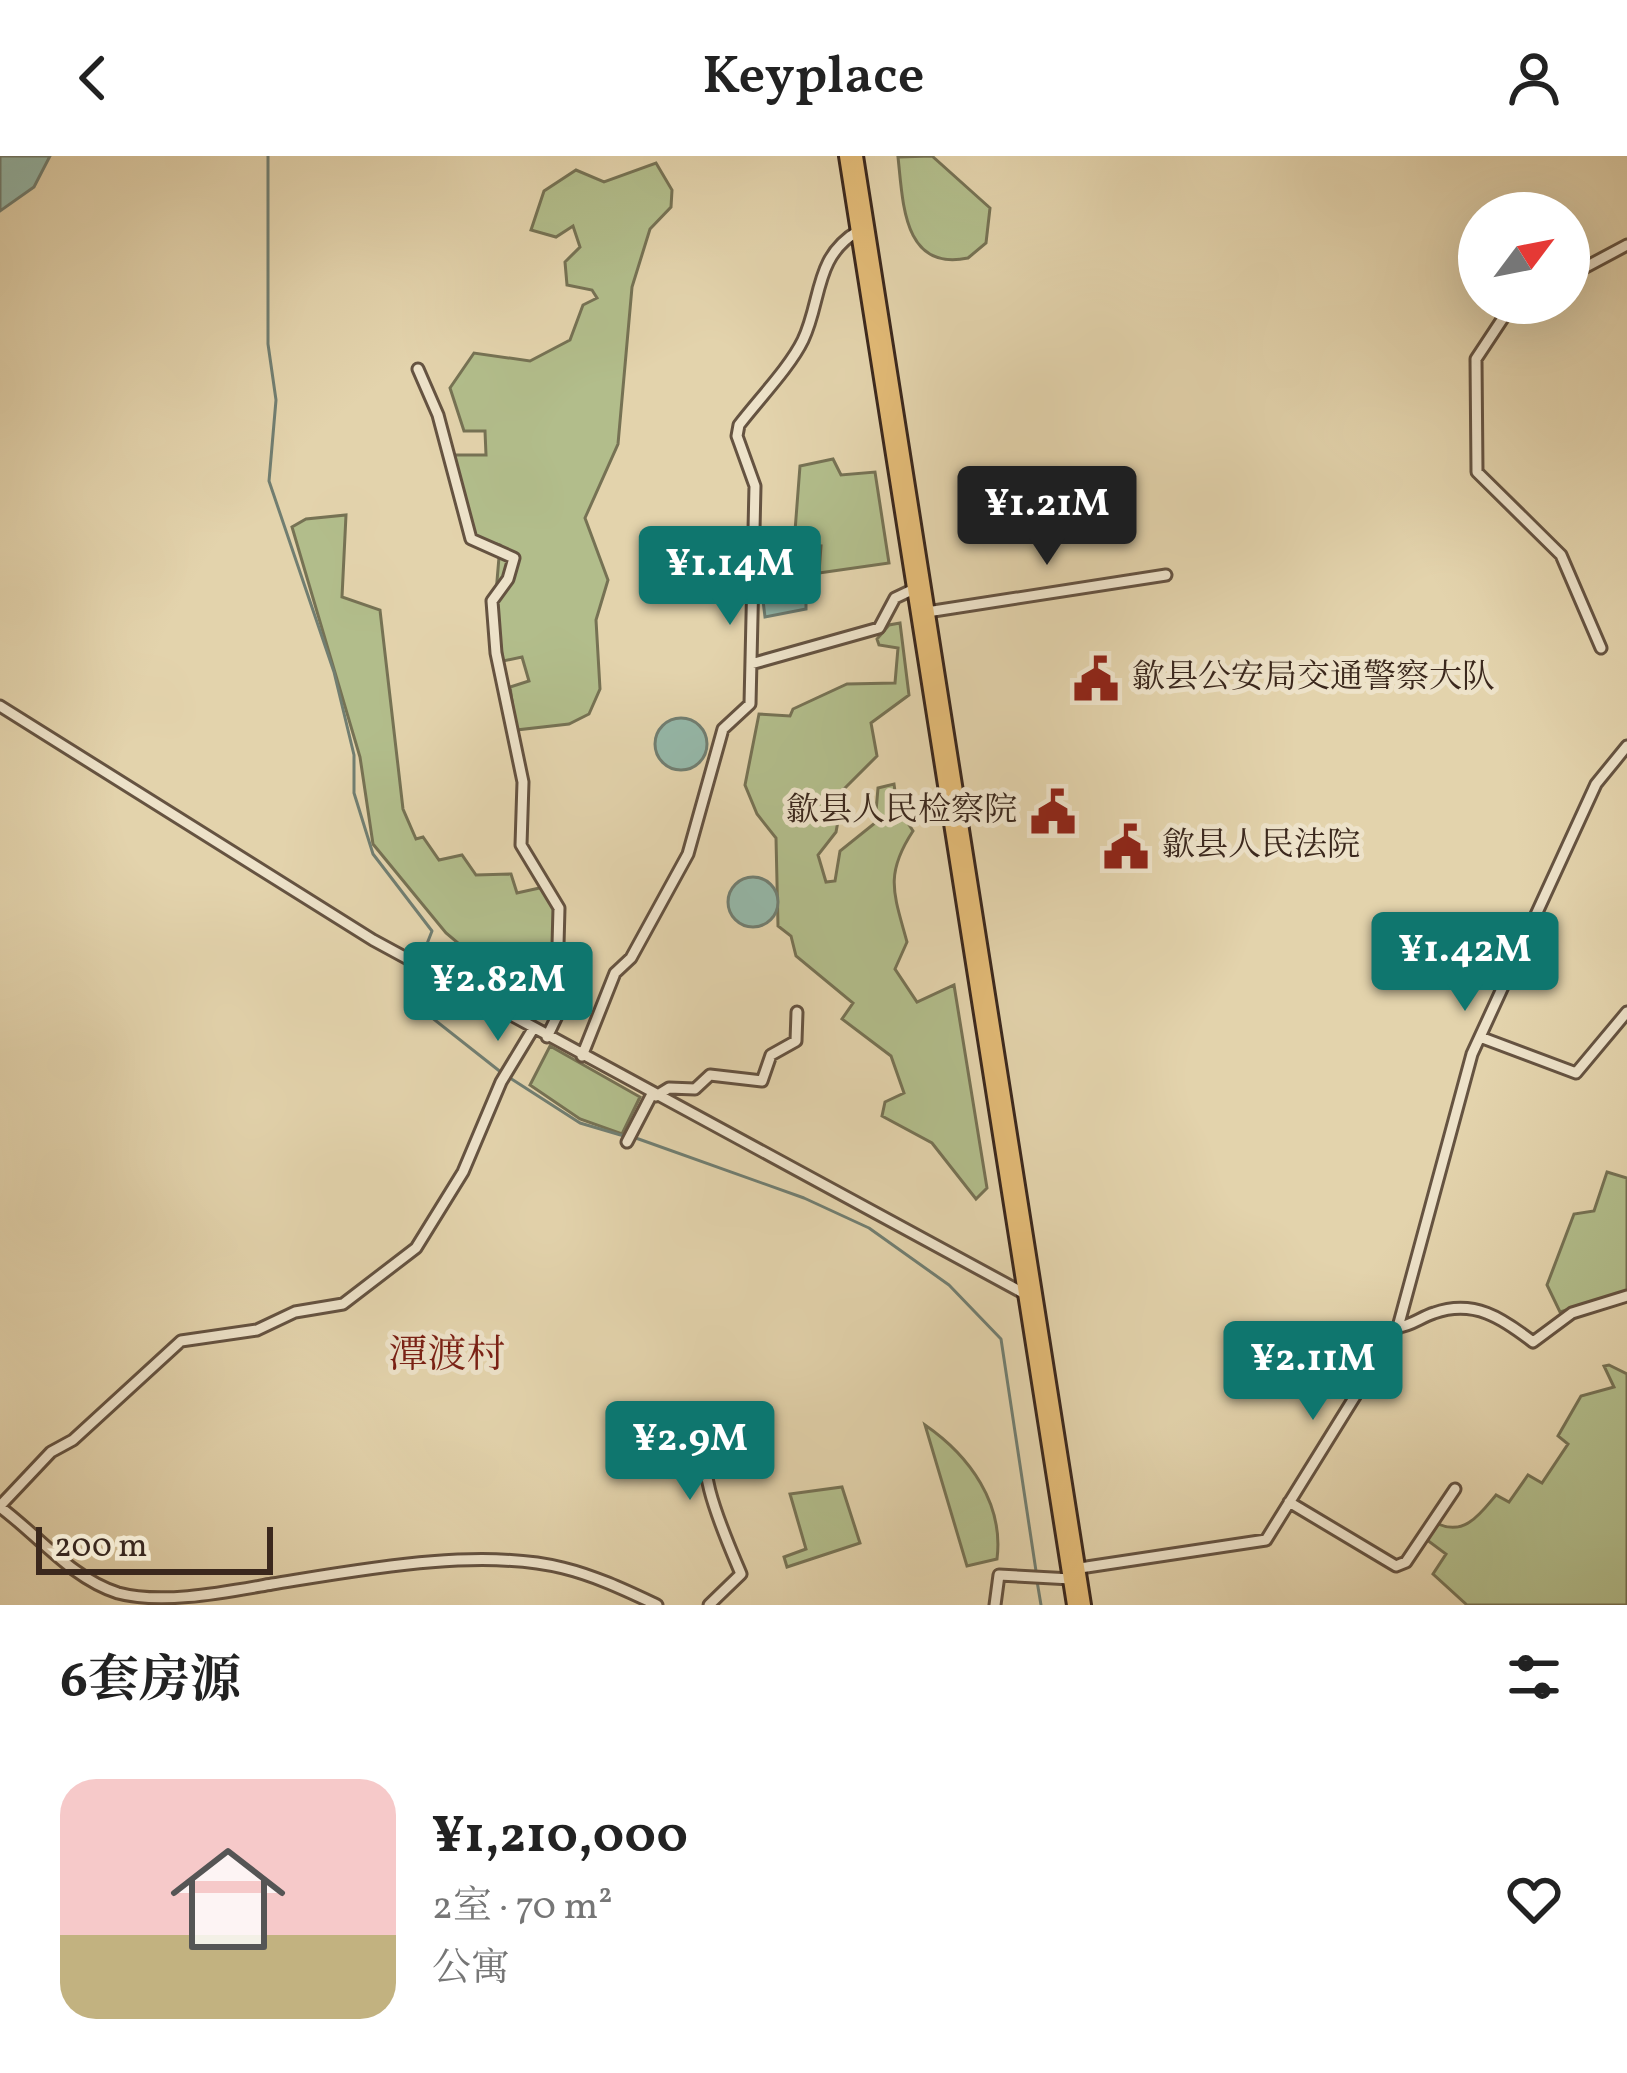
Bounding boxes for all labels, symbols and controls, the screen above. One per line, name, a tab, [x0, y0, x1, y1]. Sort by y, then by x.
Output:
text: Keyplace	[702, 41, 925, 116]
icon: back	[60, 45, 126, 111]
icon: person	[1501, 45, 1567, 111]
north arrow	[1458, 192, 1590, 324]
map controls	[1458, 192, 1590, 324]
pin: ¥1.21M	[949, 466, 1145, 568]
text: ¥1.21M	[984, 478, 1110, 532]
pin: ¥1.14M	[632, 526, 828, 628]
text: ¥1.14M	[666, 538, 794, 592]
public building icon: 歙县公安局交通警察大队	[1071, 654, 1121, 704]
place label: 歙县公安局交通警察大队	[1132, 656, 1495, 702]
public building icon: 歙县人民检察院	[1028, 787, 1078, 837]
place label: 歙县人民检察院	[786, 789, 1017, 835]
public building icon: 歙县人民法院	[1101, 822, 1151, 872]
place label: 歙县人民法院	[1162, 824, 1360, 870]
pin: ¥1.42M	[1367, 912, 1563, 1014]
text: ¥1.42M	[1399, 924, 1532, 978]
pin: ¥2.82M	[400, 942, 596, 1044]
text: ¥2.82M	[431, 954, 565, 1008]
pin: ¥2.11M	[1215, 1321, 1411, 1423]
district label: 潭渡村	[388, 1330, 506, 1384]
text: ¥2.11M	[1250, 1333, 1376, 1387]
pin: ¥2.9M	[606, 1401, 774, 1503]
text: ¥2.9M	[632, 1413, 748, 1467]
scale bar	[36, 1521, 273, 1574]
text: 200 m	[54, 1525, 148, 1571]
icon: filters	[1501, 1644, 1567, 1710]
text: 6套房源	[60, 1647, 241, 1718]
text: ¥1,210,000	[432, 1802, 688, 1873]
icon: home	[156, 1827, 300, 1971]
icon: heart	[1501, 1866, 1567, 1932]
text: 2室 · 70 m²	[432, 1881, 613, 1935]
text: 公寓	[432, 1943, 510, 1997]

